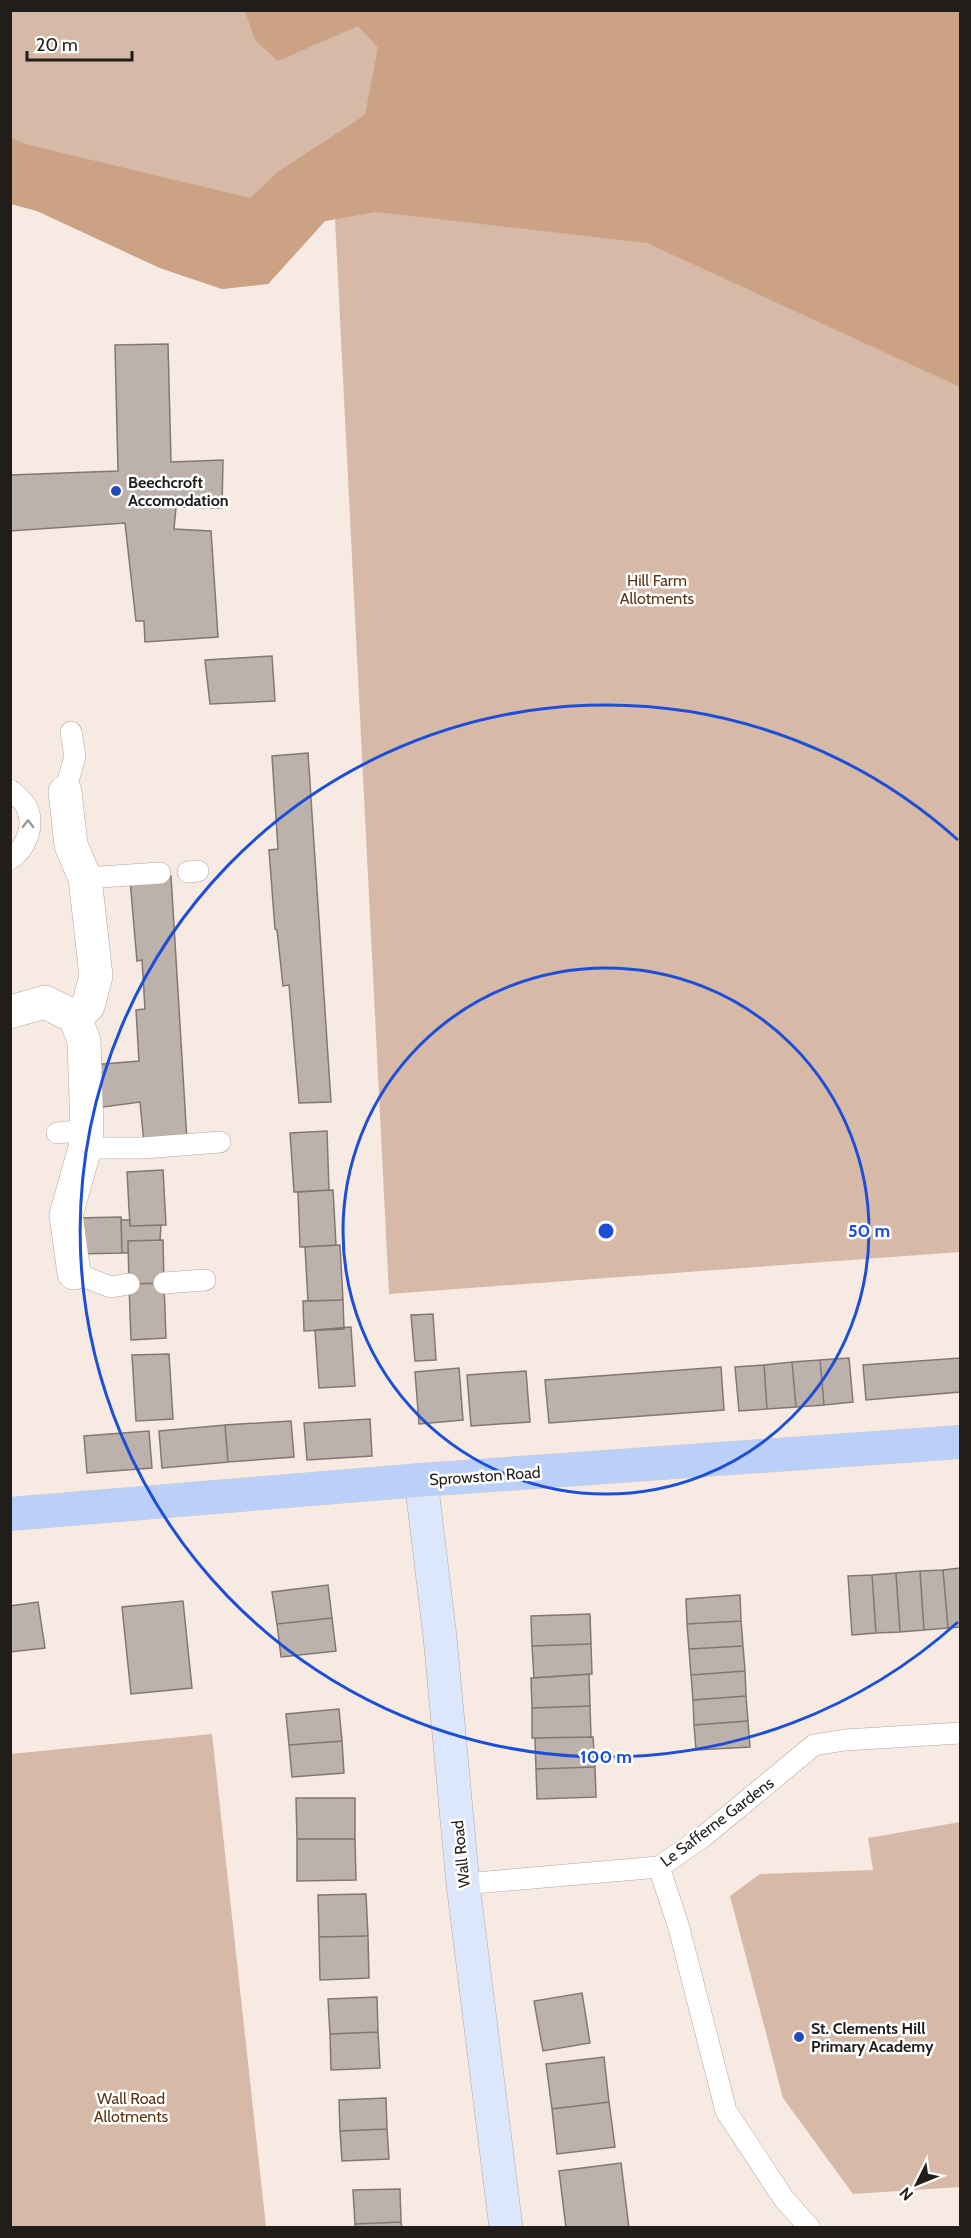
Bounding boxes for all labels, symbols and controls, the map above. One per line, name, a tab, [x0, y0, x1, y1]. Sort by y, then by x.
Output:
scale bar	[27, 24, 132, 62]
text: 20 m	[36, 34, 78, 56]
place label: Beechcroft Accomodation	[128, 473, 229, 510]
marker: Beechcroft Accomodation	[109, 484, 123, 498]
park label: Hill Farm Allotments	[620, 571, 695, 608]
one-way arrow	[22, 820, 34, 829]
text: 50 m	[848, 1220, 890, 1242]
centre of rings	[596, 1221, 616, 1241]
street label: Sprowston Road	[429, 1463, 541, 1489]
text: 100 m	[580, 1746, 632, 1768]
street label: Le Safferne Gardens	[657, 1773, 778, 1871]
street label: Wall Road	[448, 1819, 474, 1889]
place label: St. Clements Hill Primary Academy	[811, 2019, 934, 2056]
marker: St. Clements Hill Primary Academy	[792, 2030, 806, 2044]
park label: Wall Road Allotments	[94, 2089, 169, 2126]
north arrow	[887, 2154, 947, 2214]
text: N	[896, 2183, 917, 2205]

